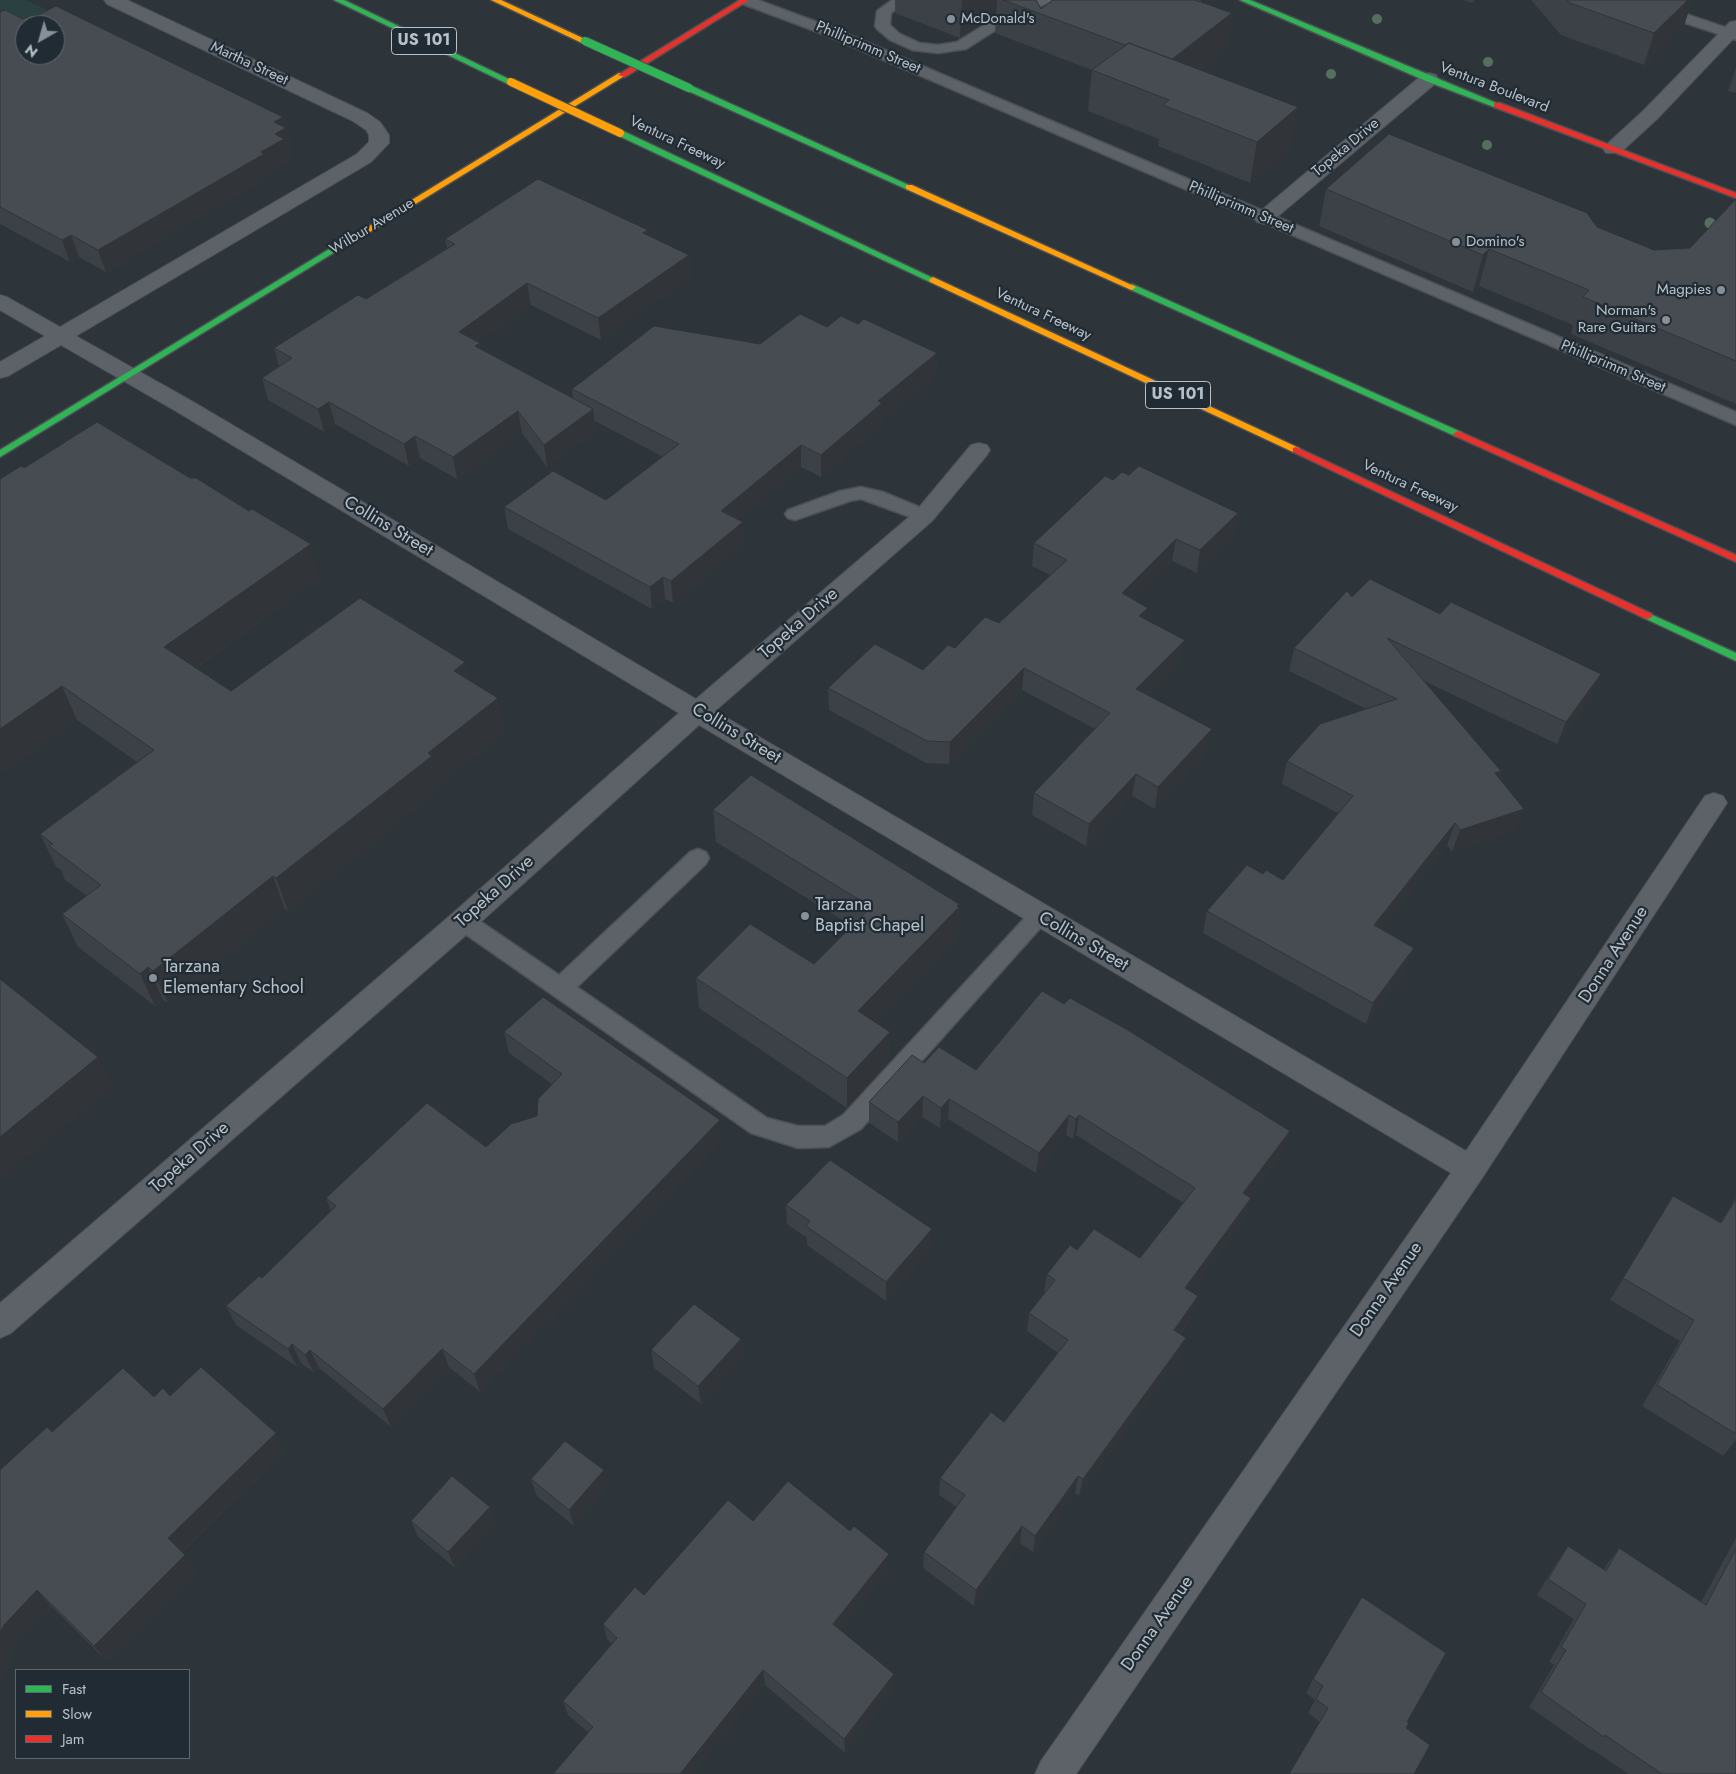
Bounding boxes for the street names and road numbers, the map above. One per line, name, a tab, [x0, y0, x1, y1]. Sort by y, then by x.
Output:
street label: Philliprimm Street	[813, 18, 923, 78]
road number: US 101	[392, 27, 456, 54]
street label: Martha Street	[207, 38, 291, 90]
street label: Ventura Boulevard	[1437, 59, 1551, 117]
street label: Ventura Freeway	[626, 113, 728, 173]
street label: Topeka Drive	[1309, 115, 1383, 181]
street label: Philliprimm Street	[1186, 178, 1296, 238]
street label: Wilbur Avenue	[327, 195, 417, 259]
street label: Ventura Freeway	[992, 285, 1094, 345]
street label: Philliprimm Street	[1558, 337, 1668, 397]
road number: US 101	[1146, 382, 1210, 408]
street label: Ventura Freeway	[1359, 457, 1461, 517]
street label: Collins Street	[340, 492, 436, 562]
street label: Topeka Drive	[755, 584, 843, 664]
street label: Collins Street	[688, 699, 784, 769]
street label: Topeka Drive	[451, 851, 539, 933]
street label: Donna Avenue	[1575, 903, 1653, 1007]
street label: Collins Street	[1034, 908, 1132, 976]
street label: Topeka Drive	[146, 1118, 234, 1198]
street label: Donna Avenue	[1346, 1238, 1428, 1342]
street label: Donna Avenue	[1117, 1572, 1199, 1676]

